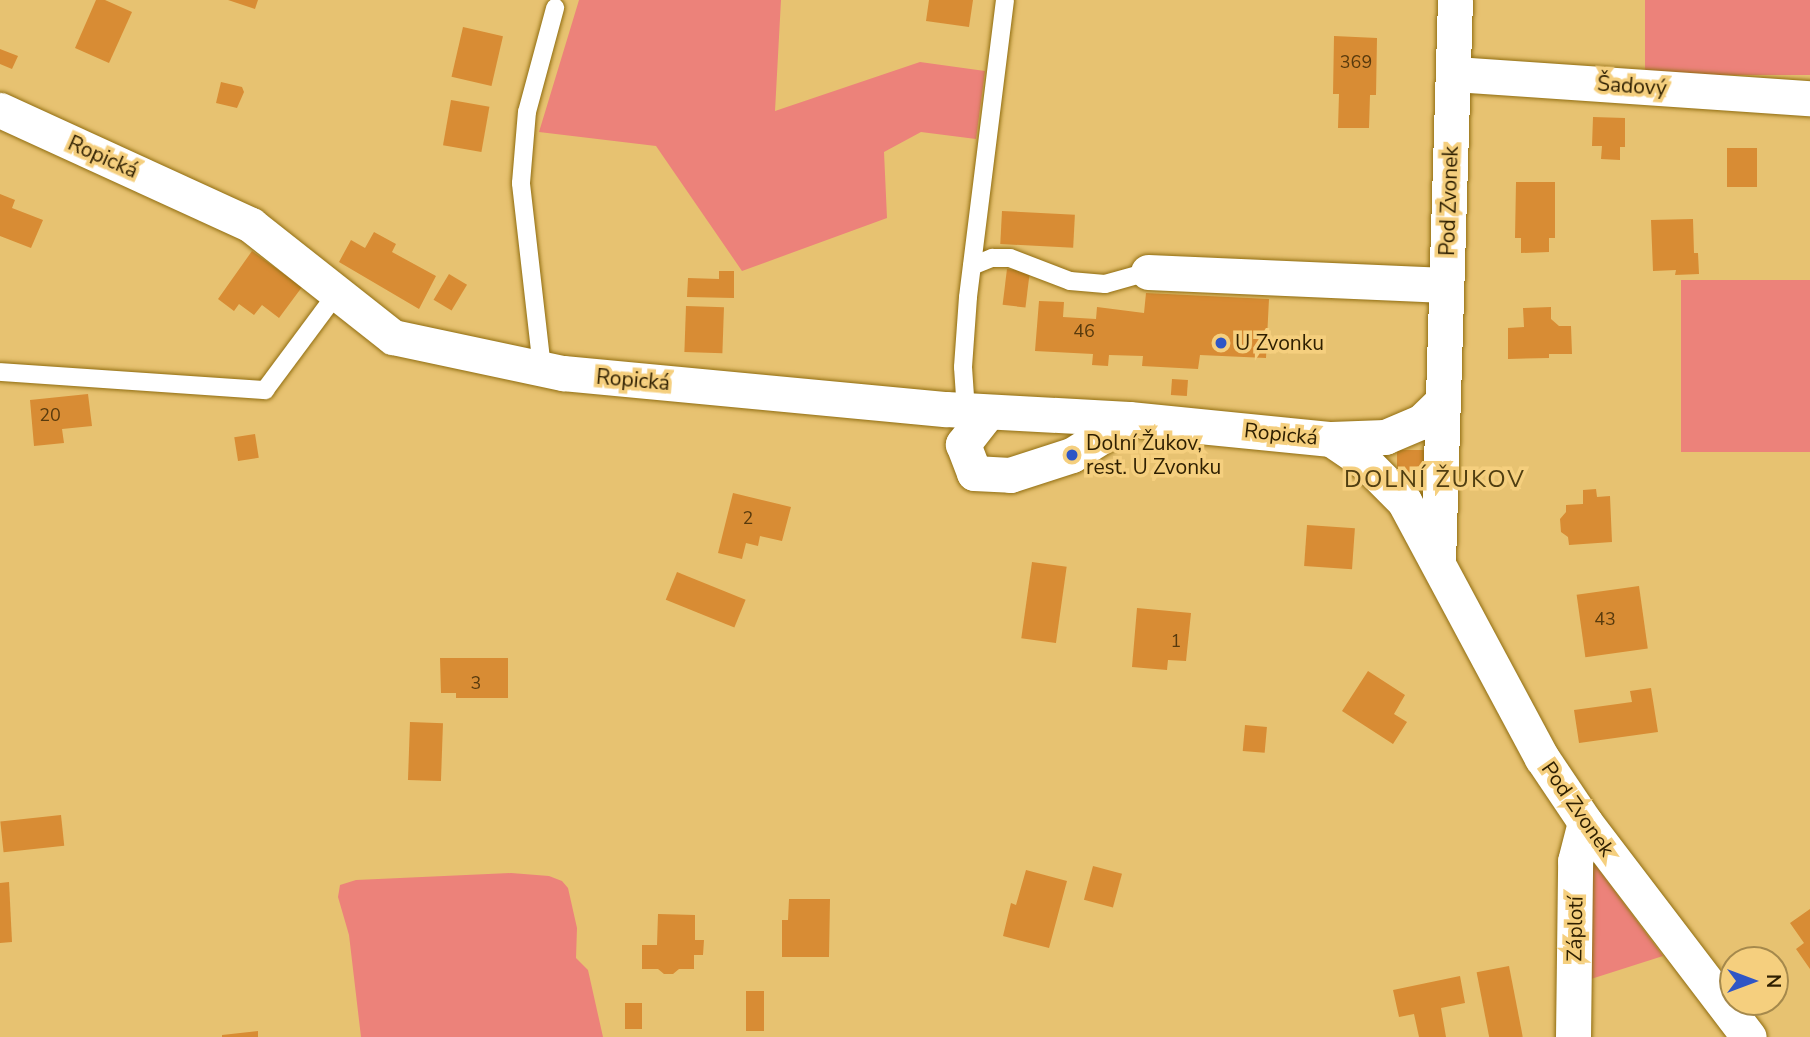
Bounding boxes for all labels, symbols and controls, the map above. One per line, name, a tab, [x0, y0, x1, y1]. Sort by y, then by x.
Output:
house number: 369	[1340, 51, 1372, 73]
street label: Šadový	[1596, 71, 1668, 101]
street label: Ropická	[64, 130, 142, 184]
street label: Pod Zvonek	[1434, 146, 1464, 256]
house number: 46	[1073, 320, 1095, 342]
place label: U Zvonku	[1235, 330, 1324, 356]
marker: U Zvonku	[1213, 335, 1229, 351]
street label: Ropická	[595, 364, 671, 396]
house number: 20	[39, 404, 61, 426]
street label: Ropická	[1243, 418, 1319, 450]
place label: Dolní Žukov, rest. U Zvonku	[1086, 430, 1221, 480]
marker: Dolní Žukov, rest. U Zvonku	[1064, 447, 1080, 463]
district label: DOLNÍ ŽUKOV	[1345, 466, 1525, 494]
house number: 2	[743, 507, 753, 529]
house number: 43	[1594, 608, 1616, 630]
house number: 1	[1171, 630, 1181, 652]
house number: 3	[471, 672, 481, 694]
street label: Pod Zvonek	[1536, 757, 1620, 861]
street label: Záplotí	[1562, 896, 1588, 962]
north arrow	[1719, 946, 1789, 1016]
text: N	[1760, 974, 1786, 988]

